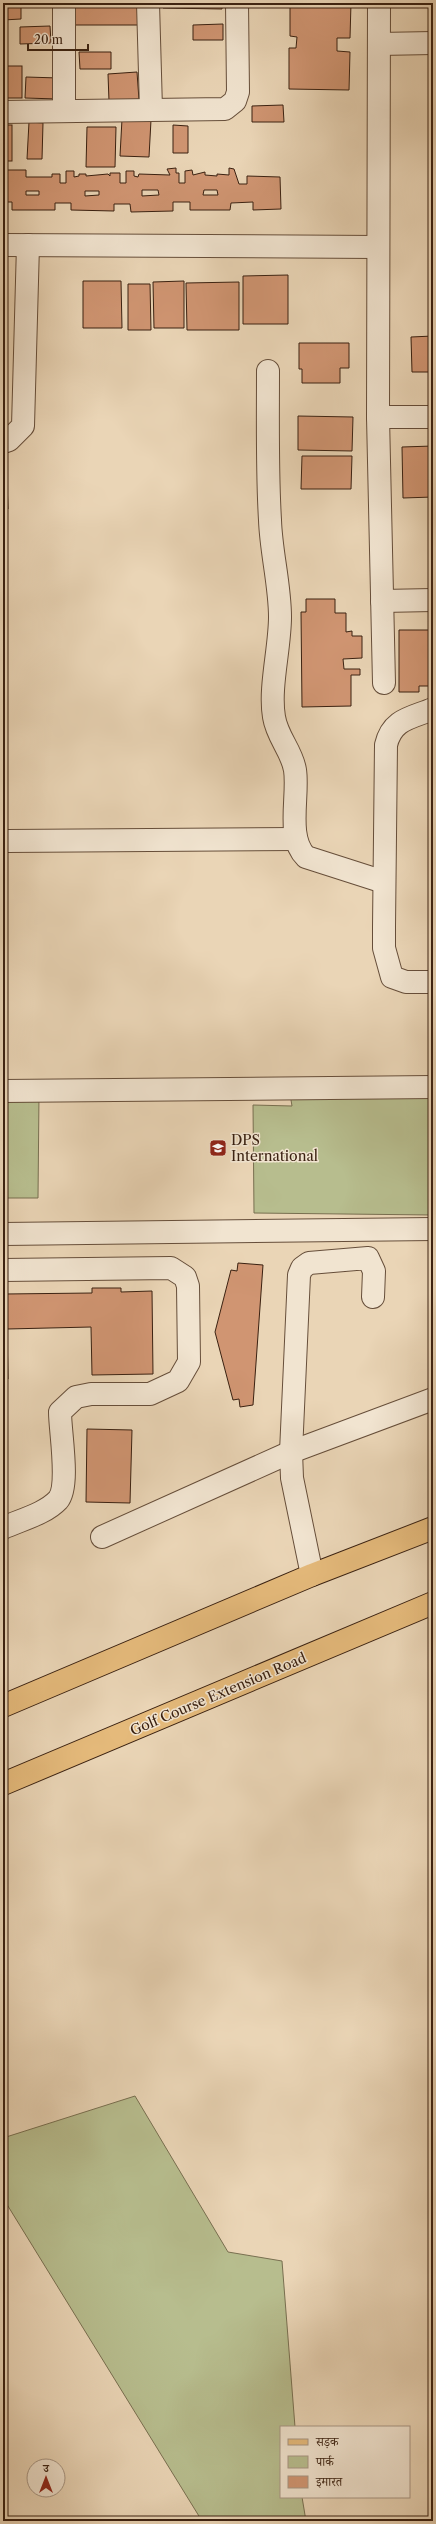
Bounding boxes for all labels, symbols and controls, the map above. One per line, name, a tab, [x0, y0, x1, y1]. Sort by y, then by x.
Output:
scale bar	[28, 26, 88, 52]
text: 20 m	[34, 32, 63, 47]
place label: DPS International	[231, 1131, 318, 1165]
school or university icon: DPS International	[208, 1138, 228, 1158]
street label: Golf Course Extension Road	[127, 1648, 309, 1739]
legend	[280, 2426, 410, 2498]
text: सड़क	[315, 2434, 340, 2449]
text: पार्क	[315, 2454, 335, 2469]
north arrow	[26, 2458, 66, 2498]
text: उ	[42, 2461, 50, 2475]
text: इमारत	[315, 2474, 343, 2489]

